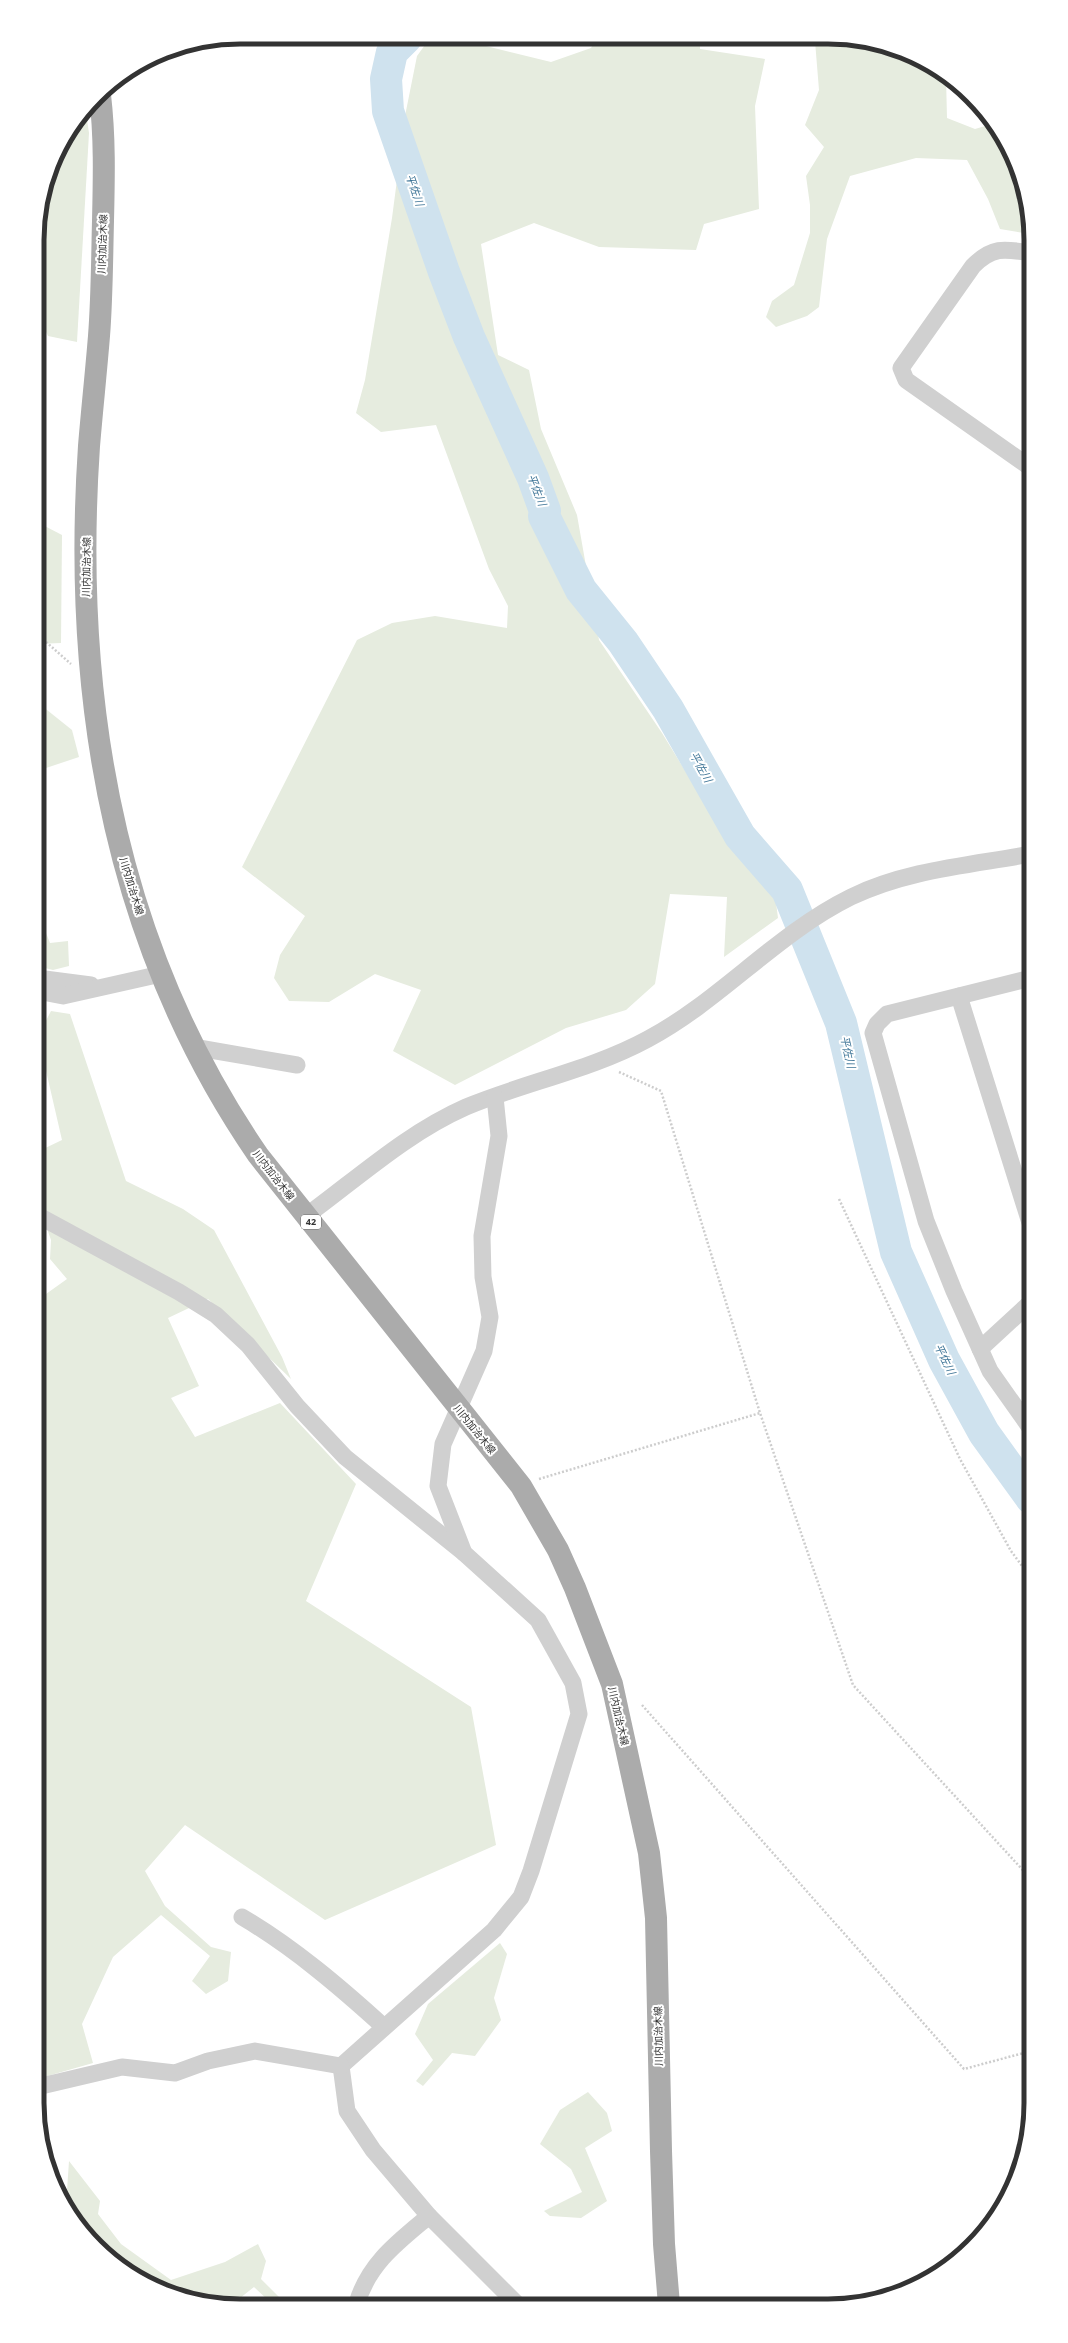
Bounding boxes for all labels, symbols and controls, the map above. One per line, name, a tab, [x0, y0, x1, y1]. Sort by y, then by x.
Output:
water label: 平佐川	[403, 172, 428, 209]
street label: 川内加治木線	[94, 214, 110, 274]
water label: 平佐川	[525, 472, 551, 509]
street label: 川内加治木線	[78, 537, 94, 597]
water label: 平佐川	[687, 749, 716, 786]
street label: 川内加治木線	[117, 855, 147, 917]
water label: 平佐川	[837, 1034, 860, 1071]
street label: 川内加治木線	[250, 1147, 298, 1203]
road number: 42	[301, 1215, 321, 1229]
water label: 平佐川	[931, 1341, 960, 1378]
street label: 川内加治木線	[451, 1401, 499, 1457]
street label: 川内加治木線	[605, 1685, 633, 1747]
street label: 川内加治木線	[650, 2006, 666, 2066]

